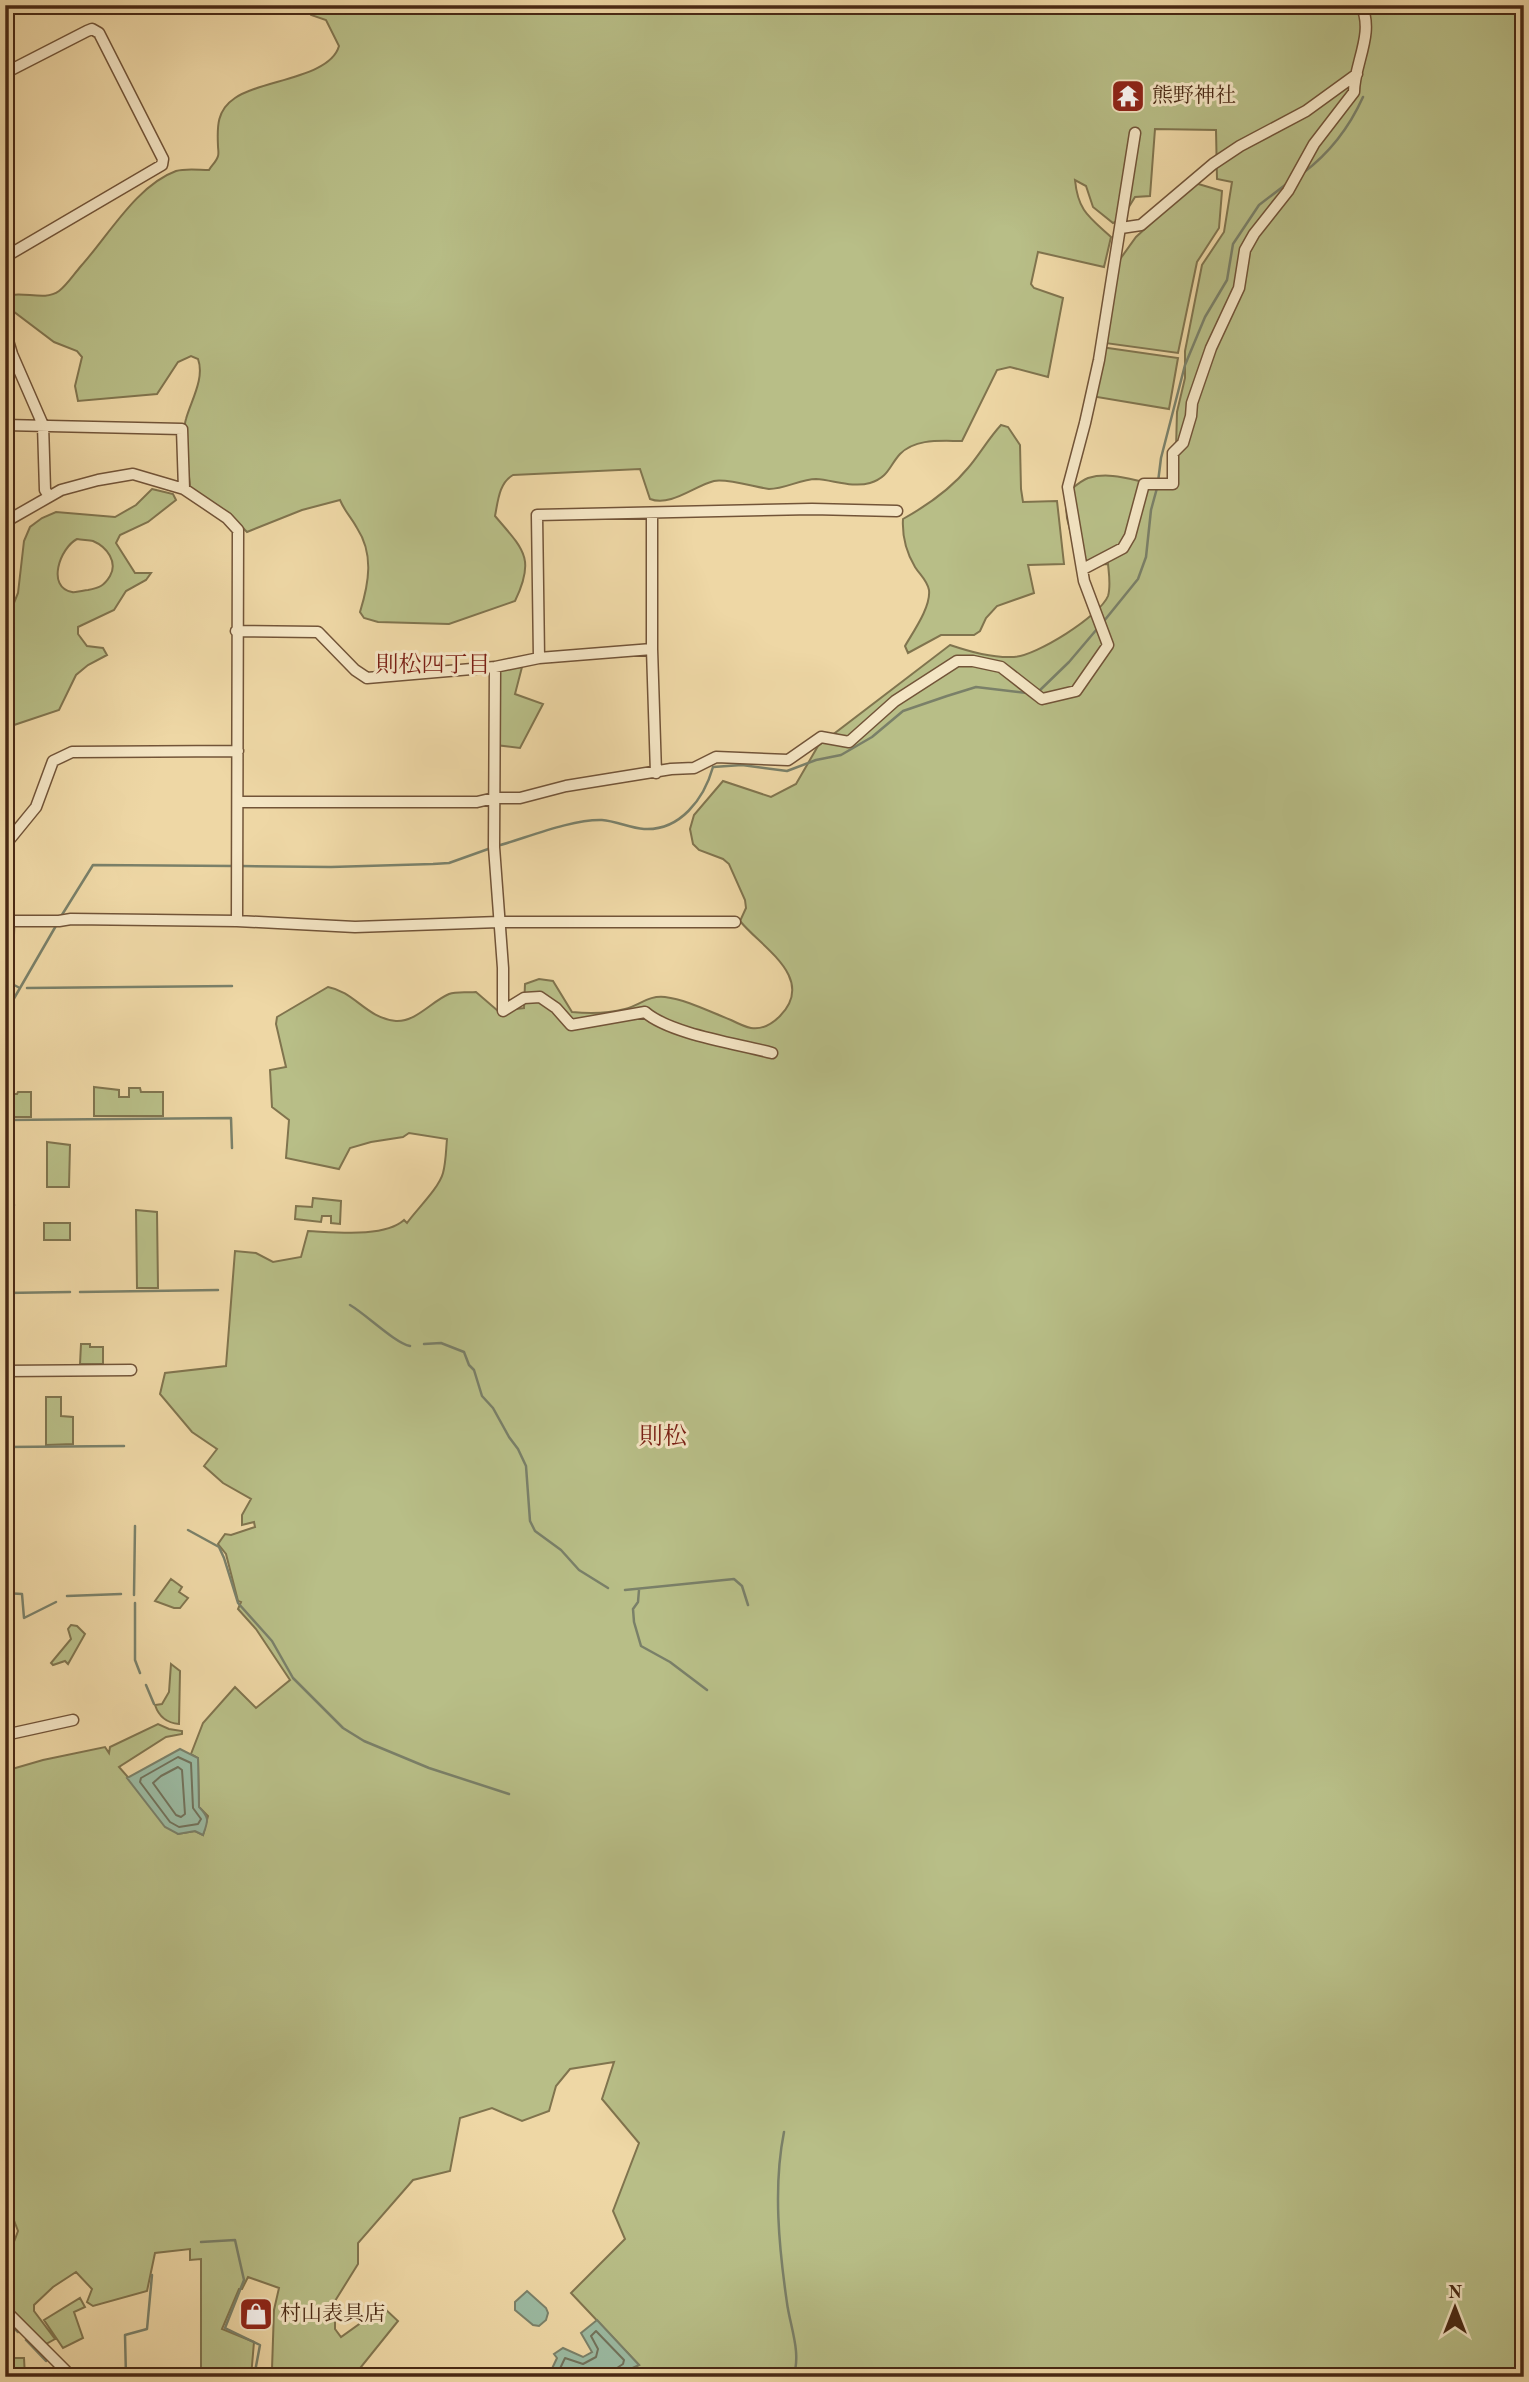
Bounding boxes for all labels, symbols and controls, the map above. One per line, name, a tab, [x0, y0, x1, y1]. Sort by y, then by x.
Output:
temple icon: 熊野神社	[1109, 77, 1147, 115]
place label: 熊野神社	[1152, 84, 1236, 107]
district label: 則松四丁目	[376, 652, 491, 677]
district label: 則松	[639, 1423, 687, 1450]
north arrow	[1420, 2274, 1490, 2344]
text: N	[1448, 2284, 1463, 2303]
shop icon: 村山表具店	[237, 2295, 275, 2333]
place label: 村山表具店	[280, 2302, 385, 2325]

